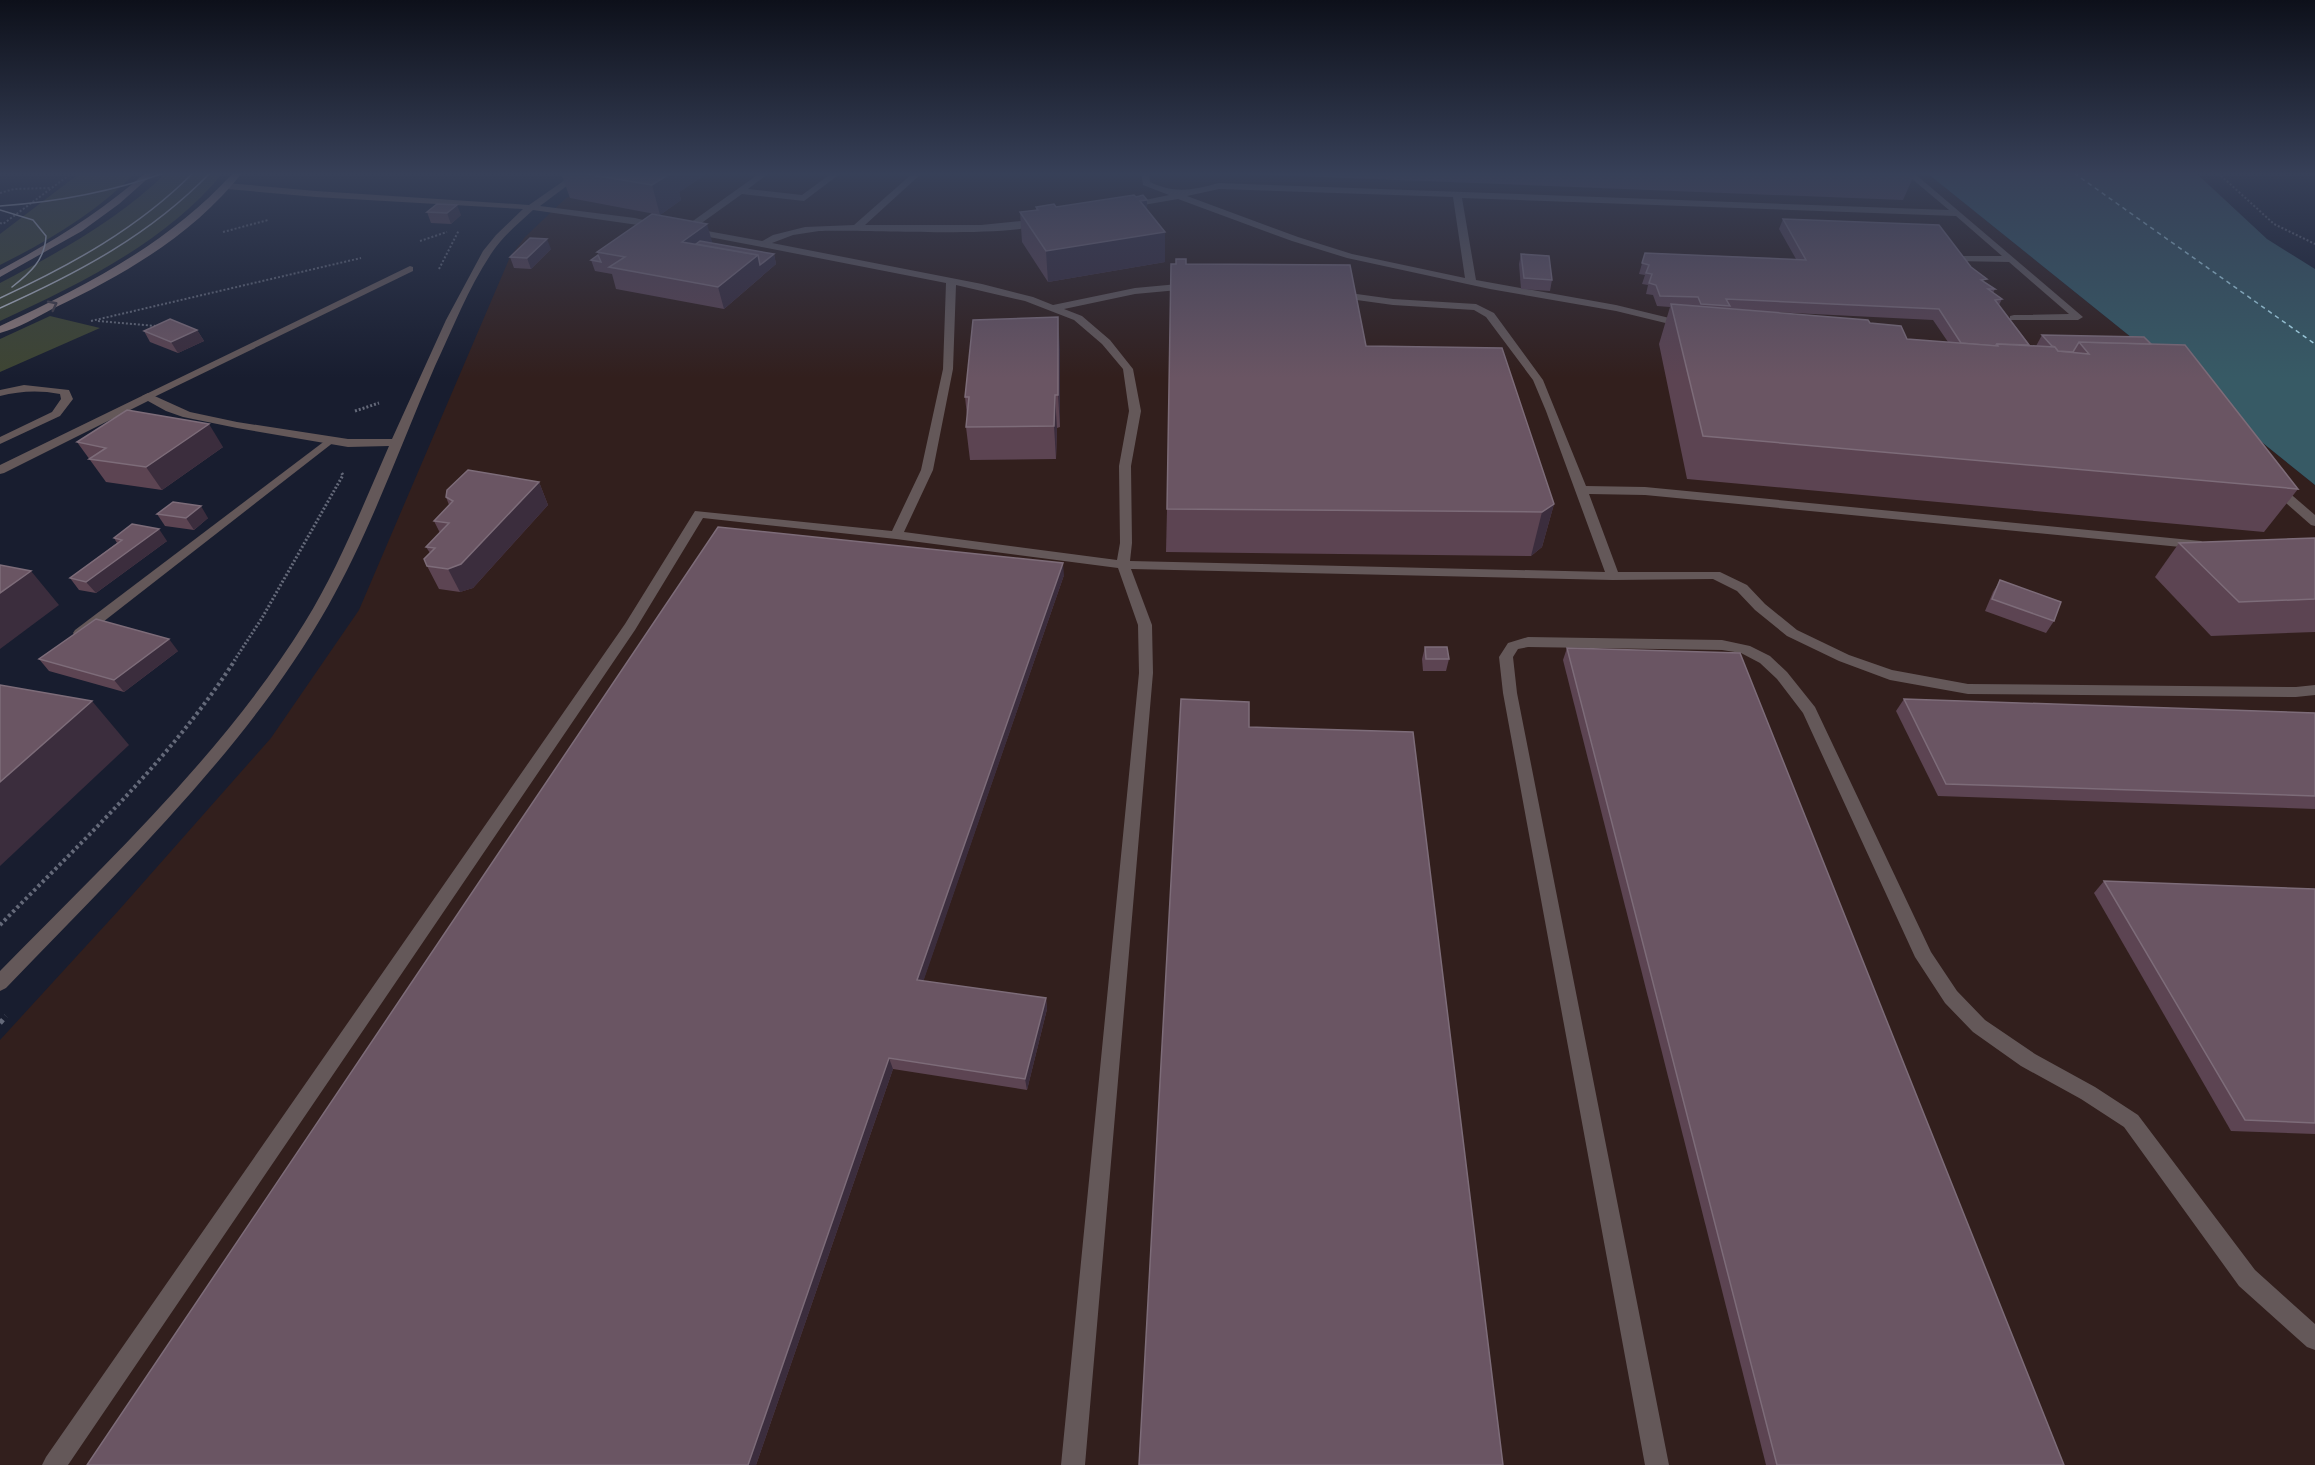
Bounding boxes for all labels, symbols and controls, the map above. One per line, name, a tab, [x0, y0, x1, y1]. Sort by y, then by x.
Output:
one-way arrow	[46, 300, 57, 312]

